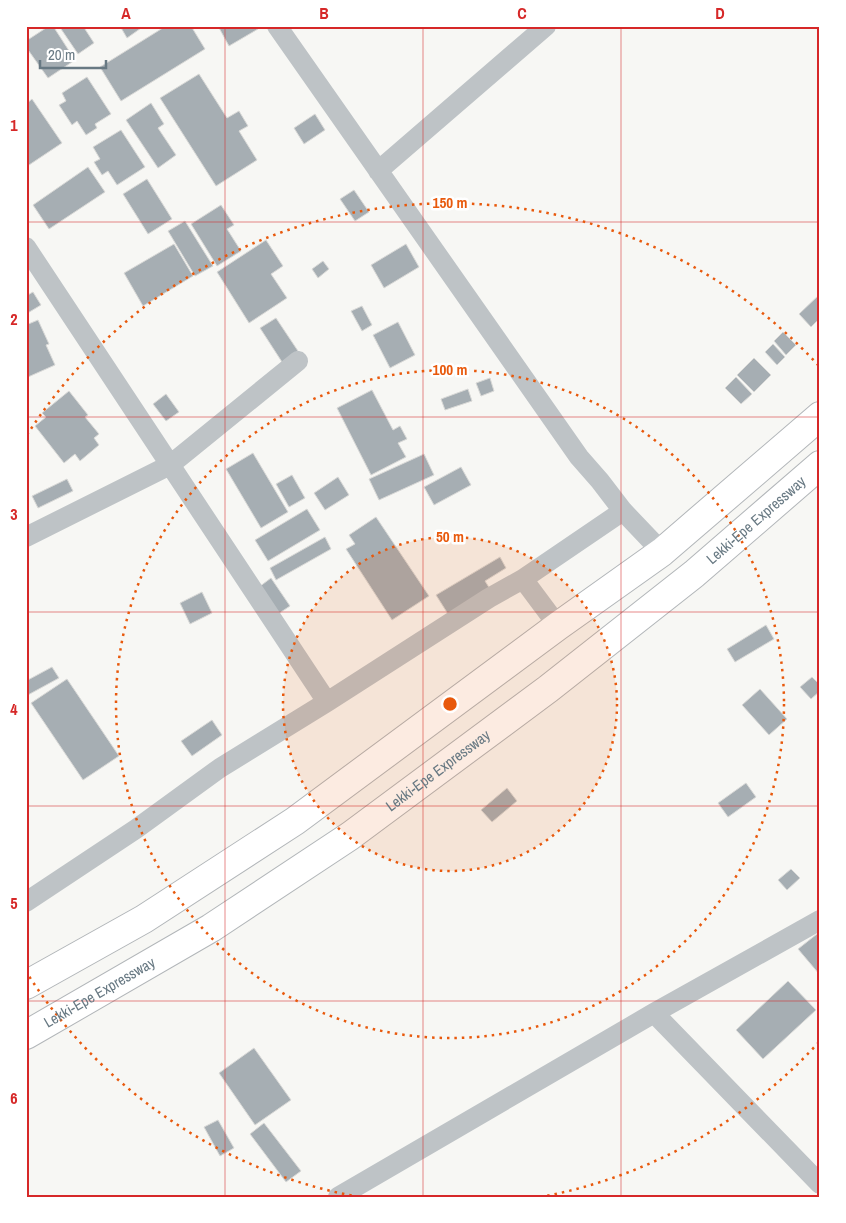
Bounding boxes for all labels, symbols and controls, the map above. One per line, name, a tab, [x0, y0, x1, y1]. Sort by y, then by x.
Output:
text: A	[121, 2, 131, 24]
text: B	[319, 2, 329, 24]
text: C	[517, 2, 527, 24]
text: D	[715, 2, 725, 24]
scale bar	[40, 38, 106, 70]
text: 20 m	[48, 44, 75, 65]
text: 1	[10, 114, 18, 136]
text: 150 m	[433, 192, 467, 213]
text: 2	[10, 308, 18, 330]
text: 100 m	[433, 359, 467, 380]
street label: Lekki-Epe Expressway	[702, 470, 811, 569]
text: 3	[10, 503, 18, 525]
text: 50 m	[436, 526, 464, 547]
centre of rings	[441, 695, 459, 713]
text: 4	[10, 698, 18, 720]
street label: Lekki-Epe Expressway	[381, 724, 495, 816]
text: 5	[10, 892, 18, 914]
street label: Lekki-Epe Expressway	[40, 951, 160, 1032]
text: 6	[10, 1087, 18, 1109]

